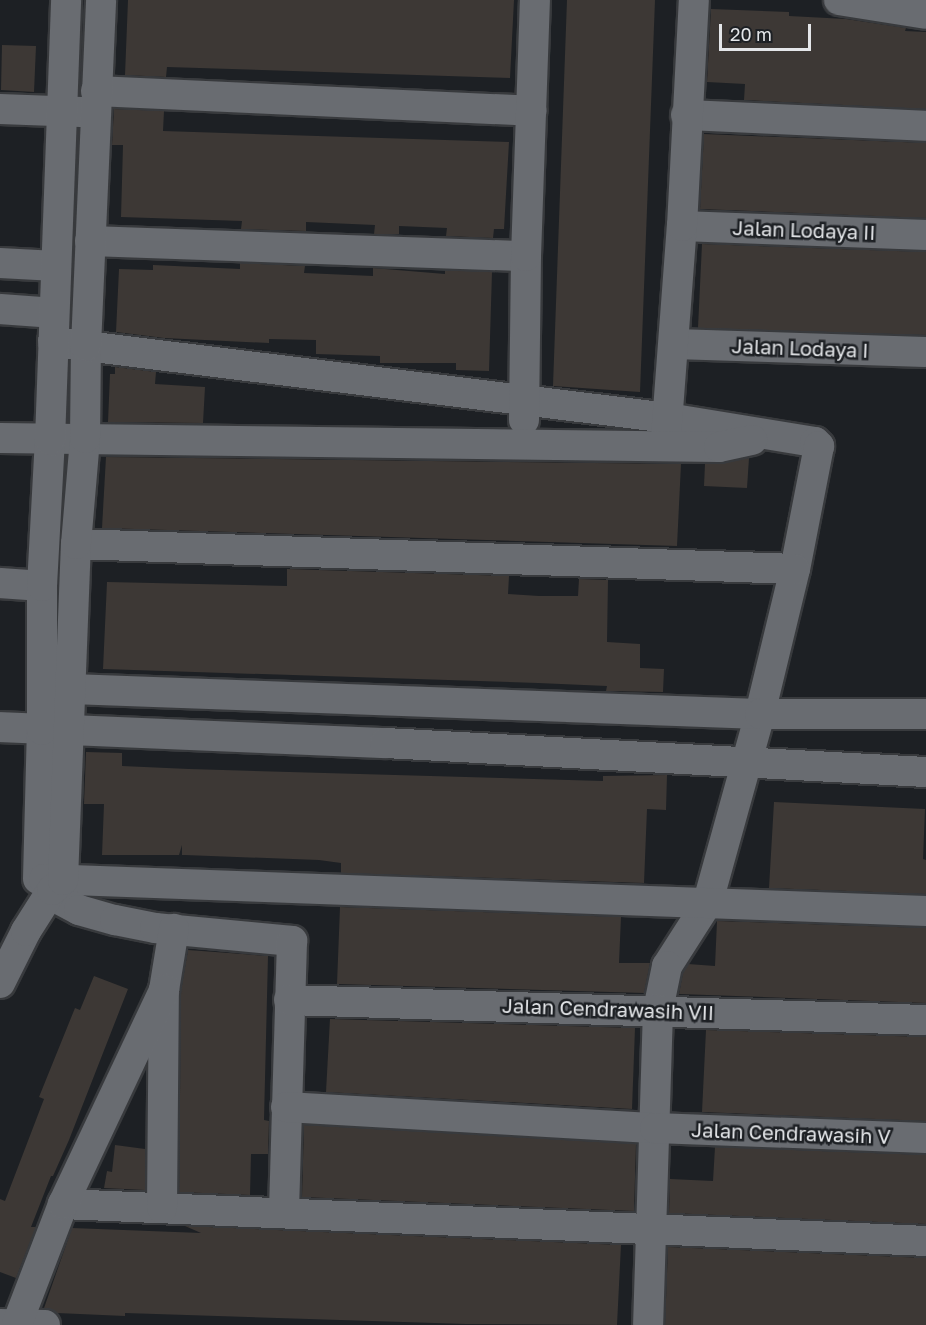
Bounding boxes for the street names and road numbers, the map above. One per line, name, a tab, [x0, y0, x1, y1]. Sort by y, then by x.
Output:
street label: Jalan Lodaya II	[732, 216, 876, 244]
street label: Jalan Lodaya I	[731, 334, 869, 362]
street label: Jalan Cendrawasih VII	[502, 993, 714, 1025]
street label: Jalan Cendrawasih V	[691, 1118, 891, 1148]

